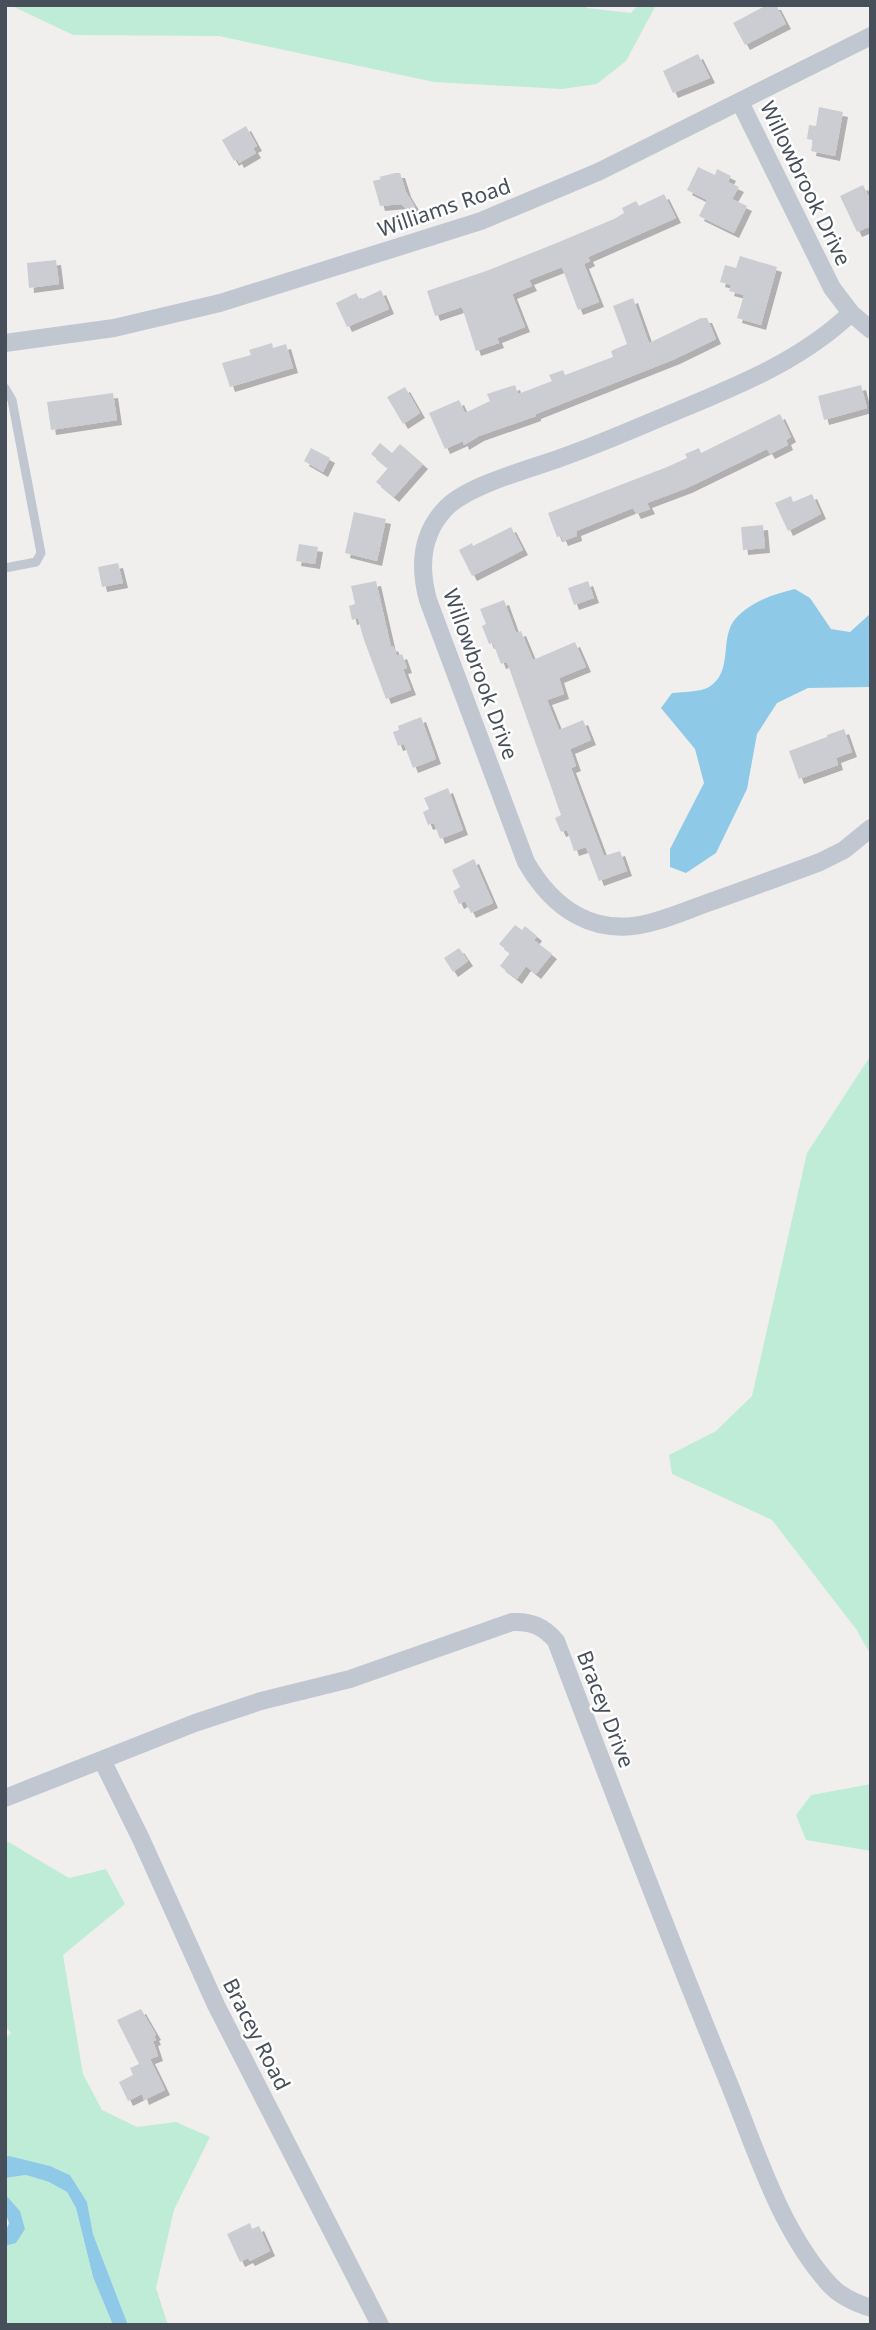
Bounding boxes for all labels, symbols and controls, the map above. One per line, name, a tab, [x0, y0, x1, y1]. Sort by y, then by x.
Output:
street label: Willowbrook Drive	[754, 96, 858, 270]
street label: Williams Road	[374, 171, 514, 243]
street label: Willowbrook Drive	[437, 585, 525, 763]
street label: Bracey Drive	[571, 1646, 641, 1772]
street label: Bracey Road	[217, 1973, 297, 2095]

